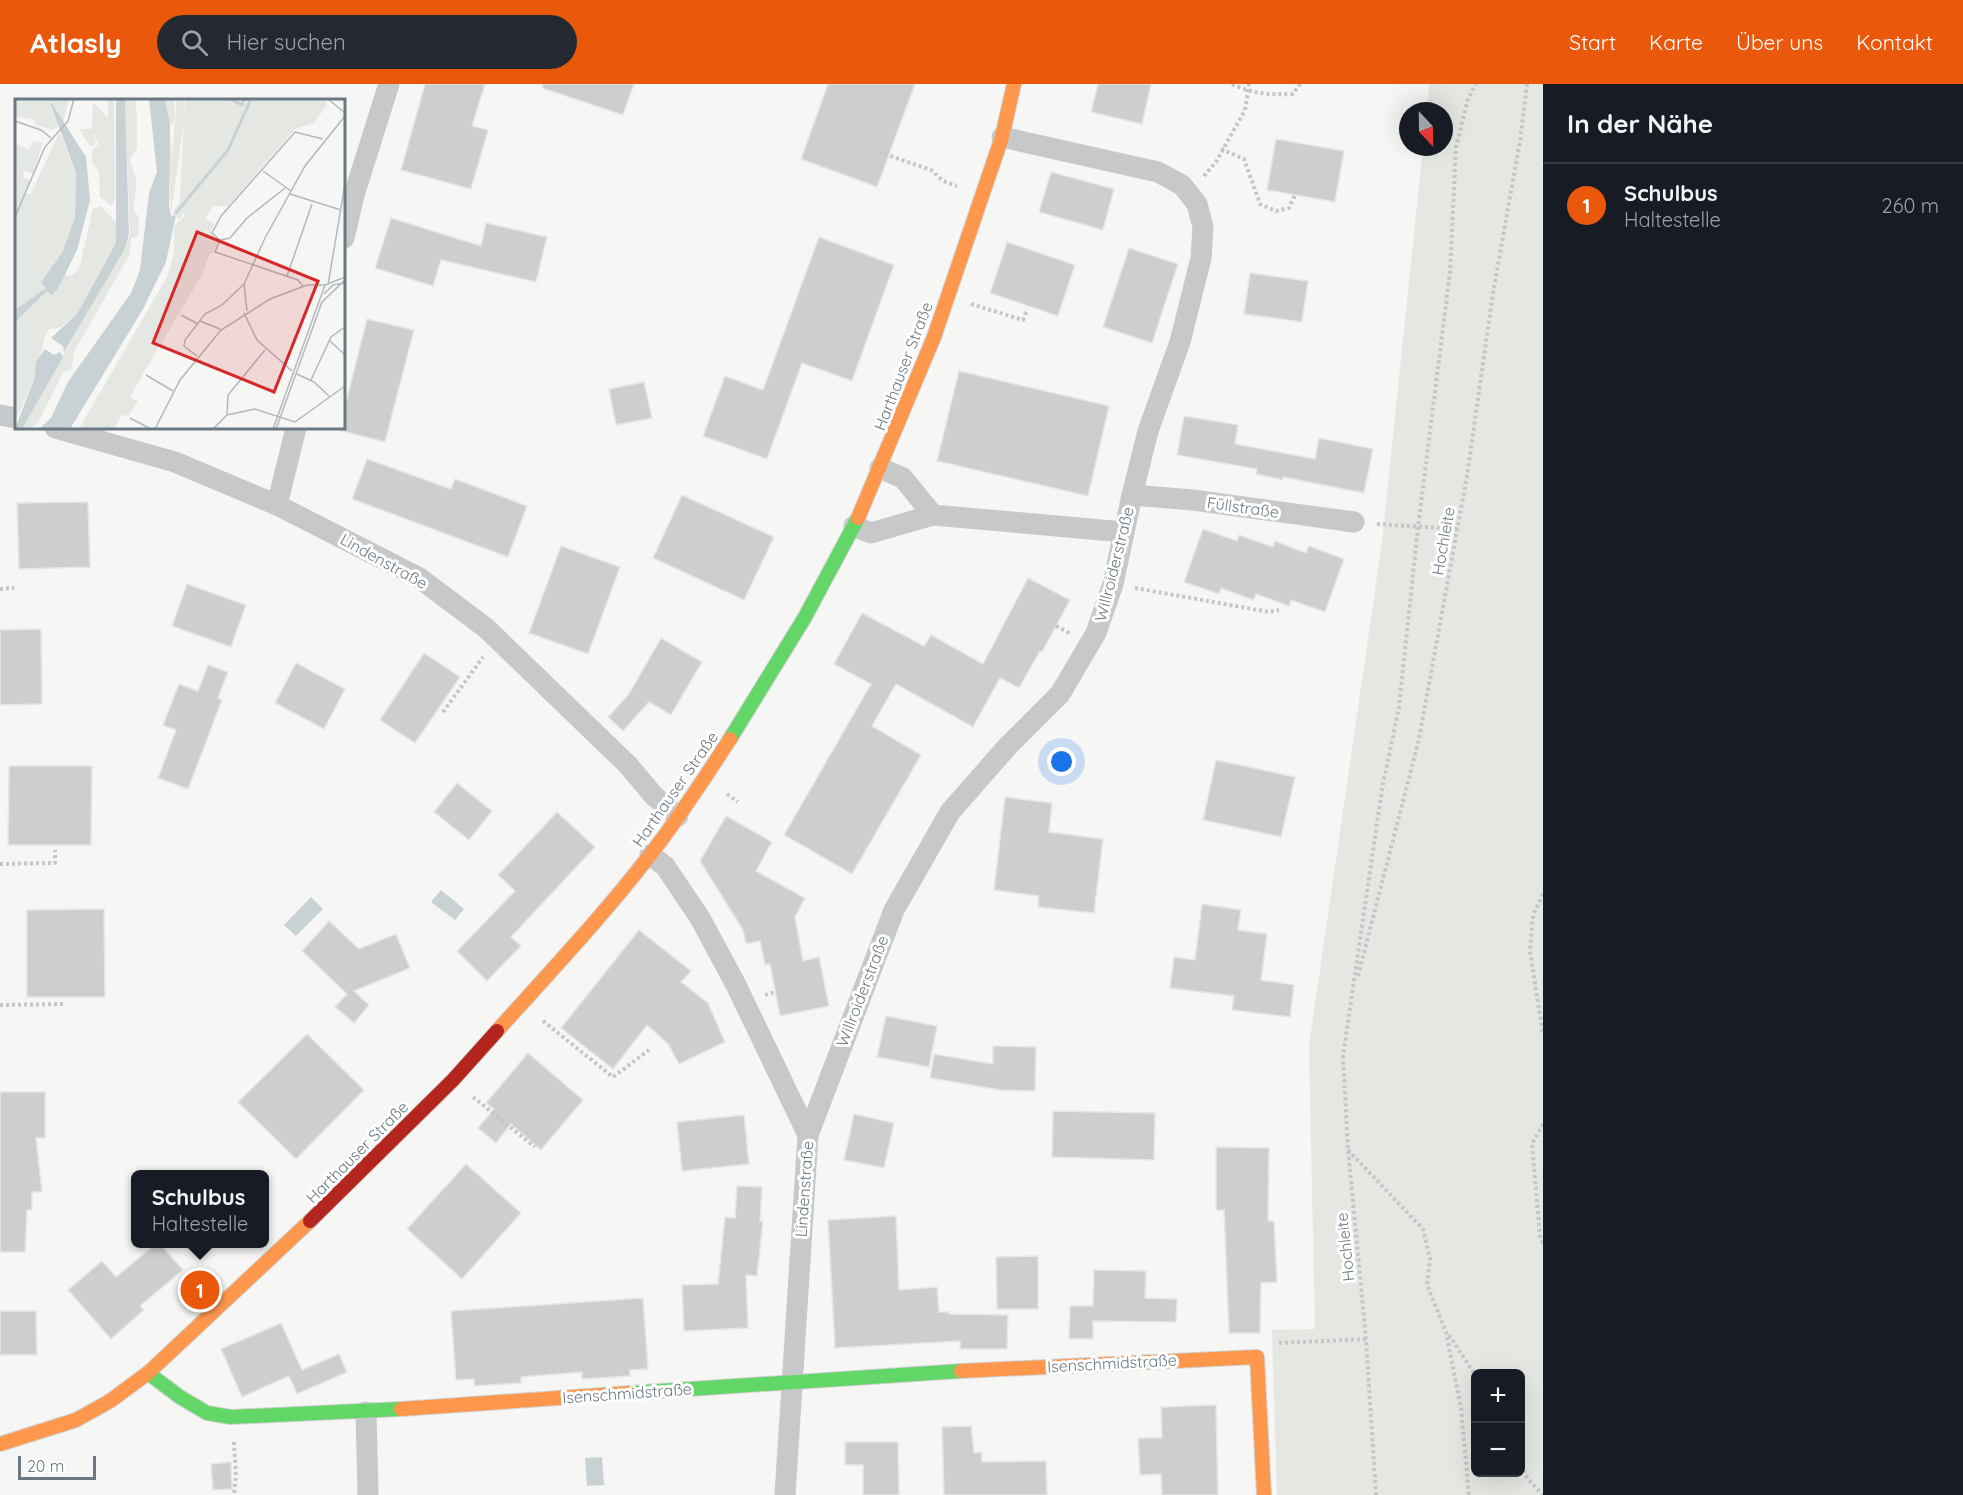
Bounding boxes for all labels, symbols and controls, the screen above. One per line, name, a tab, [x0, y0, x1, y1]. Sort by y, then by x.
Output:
search box	[157, 15, 577, 69]
text: Atlasly	[30, 25, 121, 60]
icon: search	[178, 26, 211, 59]
text: Hier suchen	[226, 28, 346, 56]
text: Start	[1569, 29, 1616, 55]
text: Karte	[1649, 29, 1703, 55]
text: Über uns	[1736, 29, 1823, 55]
text: Kontakt	[1856, 29, 1933, 55]
inset map	[15, 99, 345, 429]
north arrow	[1399, 102, 1453, 156]
text: In der Nähe	[1567, 107, 1713, 140]
text: Schulbus	[1624, 179, 1718, 207]
text: 1	[1583, 193, 1590, 218]
text: 260 m	[1882, 193, 1939, 218]
text: Haltestelle	[1624, 207, 1721, 232]
street label: Harthauser Straße	[869, 299, 937, 433]
street label: Füllstraße	[1206, 492, 1280, 522]
street label: Willroiderstraße	[1090, 505, 1138, 623]
street label: Hochleite	[1427, 505, 1459, 577]
street label: Lindenstraße	[337, 529, 431, 593]
street label: Harthauser Straße	[628, 727, 722, 851]
your location	[1047, 747, 1076, 776]
street label: Willroiderstraße	[832, 933, 892, 1049]
street label: Harthauser Straße	[302, 1097, 412, 1207]
street label: Lindenstraße	[791, 1140, 817, 1238]
popup	[131, 1170, 269, 1248]
text: Schulbus	[152, 1183, 245, 1211]
text: Haltestelle	[152, 1211, 248, 1236]
street label: Hochleite	[1331, 1212, 1359, 1282]
pin: 1	[180, 1268, 220, 1312]
street label: Isenschmidstraße	[1047, 1350, 1177, 1376]
map controls	[1471, 1369, 1525, 1477]
button: +	[1471, 1369, 1525, 1423]
street label: Isenschmidstraße	[562, 1378, 692, 1408]
button: −	[1471, 1423, 1525, 1477]
scale bar	[18, 1453, 96, 1480]
text: 20 m	[27, 1456, 64, 1476]

